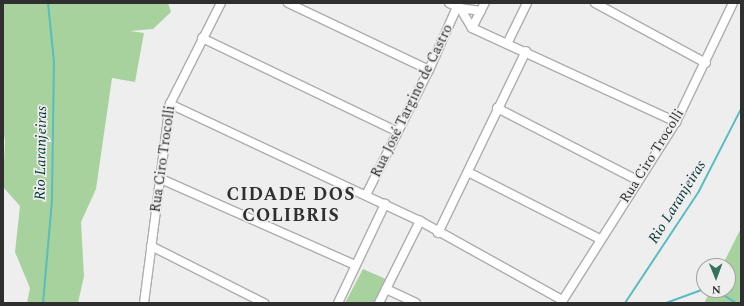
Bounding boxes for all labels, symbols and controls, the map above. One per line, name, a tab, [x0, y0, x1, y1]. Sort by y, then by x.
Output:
street label: Rua José Targino de Castro	[368, 22, 456, 180]
street label: Rua Ciro Trocolli	[147, 105, 179, 213]
water label: Rio Laranjeiras	[31, 106, 51, 200]
street label: Rua Ciro Trocolli	[616, 106, 688, 206]
water label: Rio Laranjeiras	[644, 157, 710, 247]
district label: CIDADE DOS COLIBRIS	[226, 185, 356, 228]
north arrow	[696, 258, 736, 298]
text: N	[712, 281, 721, 298]

